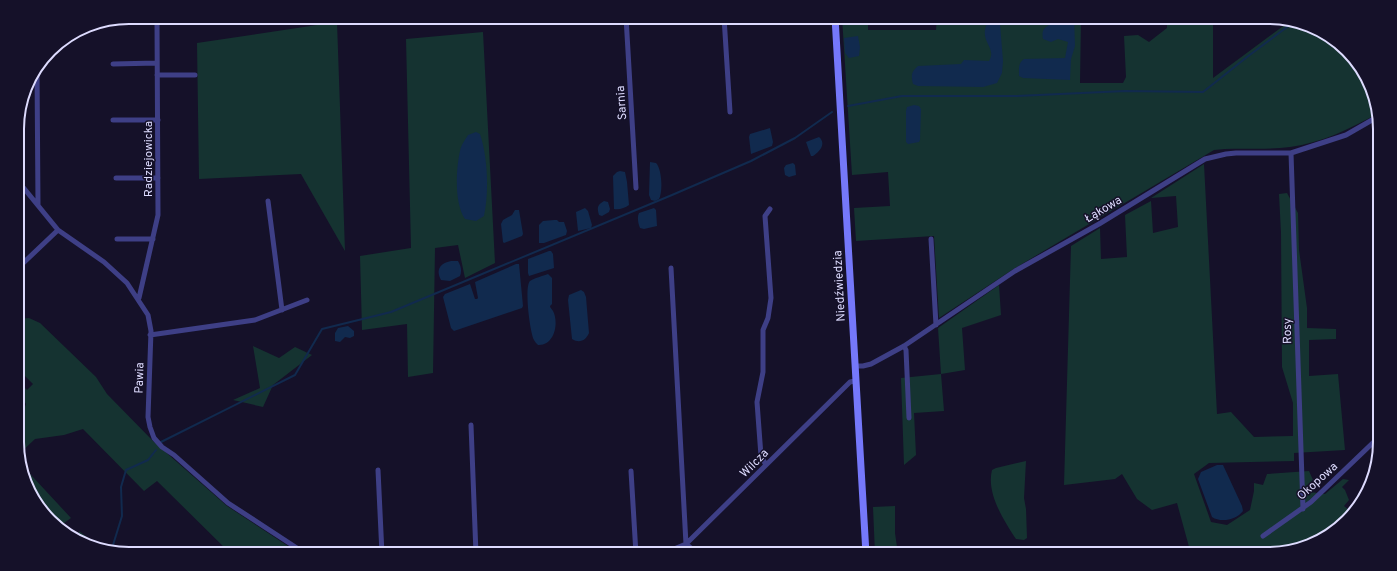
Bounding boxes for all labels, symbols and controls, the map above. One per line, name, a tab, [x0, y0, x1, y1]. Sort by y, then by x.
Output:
street label: Sarnia	[613, 85, 631, 121]
street label: Radziejowicka	[141, 121, 157, 197]
street label: Łąkowa	[1082, 193, 1125, 227]
street label: Niedźwiedzia	[830, 250, 850, 322]
street label: Rosy	[1280, 318, 1296, 344]
street label: Pawia	[131, 362, 149, 394]
street label: Wilcza	[737, 446, 773, 482]
street label: Okopowa	[1294, 459, 1342, 504]

